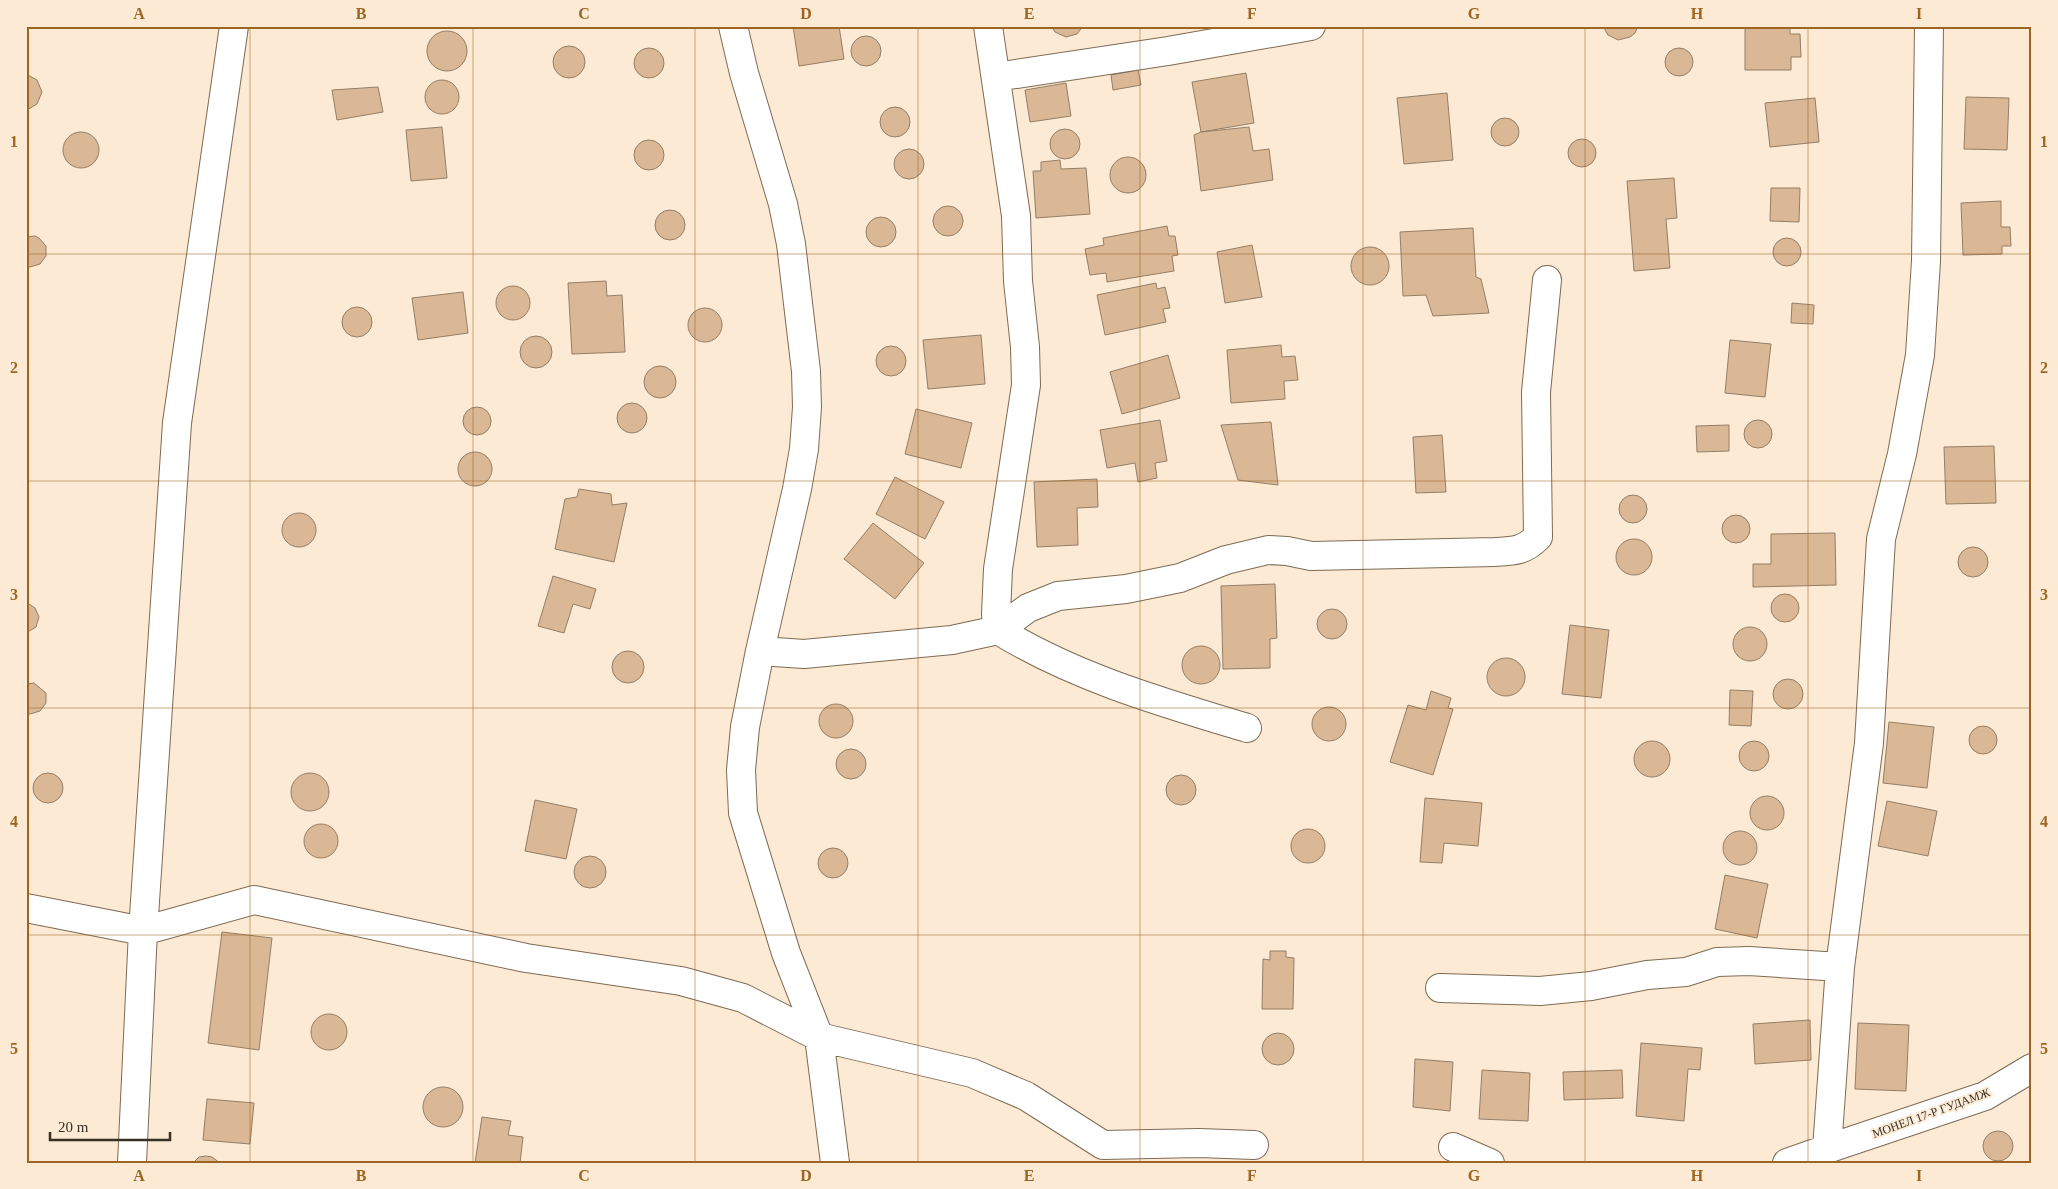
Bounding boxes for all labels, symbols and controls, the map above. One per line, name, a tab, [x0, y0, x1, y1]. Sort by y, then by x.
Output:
text: A	[133, 5, 145, 22]
text: B	[356, 5, 367, 22]
text: C	[578, 5, 590, 22]
text: D	[800, 5, 812, 22]
text: E	[1024, 5, 1034, 22]
text: F	[1247, 5, 1257, 22]
text: G	[1468, 5, 1481, 22]
text: H	[1691, 5, 1704, 22]
text: I	[1916, 5, 1922, 22]
text: 1	[10, 133, 18, 150]
text: 1	[2040, 133, 2048, 150]
text: 2	[10, 359, 18, 376]
text: 2	[2040, 359, 2048, 376]
text: 3	[10, 586, 18, 603]
text: 3	[2040, 586, 2048, 603]
text: 4	[10, 813, 18, 830]
text: 4	[2040, 813, 2048, 830]
text: 5	[10, 1040, 18, 1057]
text: 5	[2040, 1040, 2048, 1057]
street label: МОНЕЛ 17-Р ГУДАМЖ	[1870, 1085, 1992, 1141]
scale bar	[50, 1109, 170, 1141]
text: 20 m	[58, 1119, 89, 1135]
text: A	[133, 1167, 145, 1184]
text: B	[356, 1167, 367, 1184]
text: C	[578, 1167, 590, 1184]
text: D	[800, 1167, 812, 1184]
text: E	[1024, 1167, 1034, 1184]
text: F	[1247, 1167, 1257, 1184]
text: G	[1468, 1167, 1481, 1184]
text: H	[1691, 1167, 1704, 1184]
text: I	[1916, 1167, 1922, 1184]

